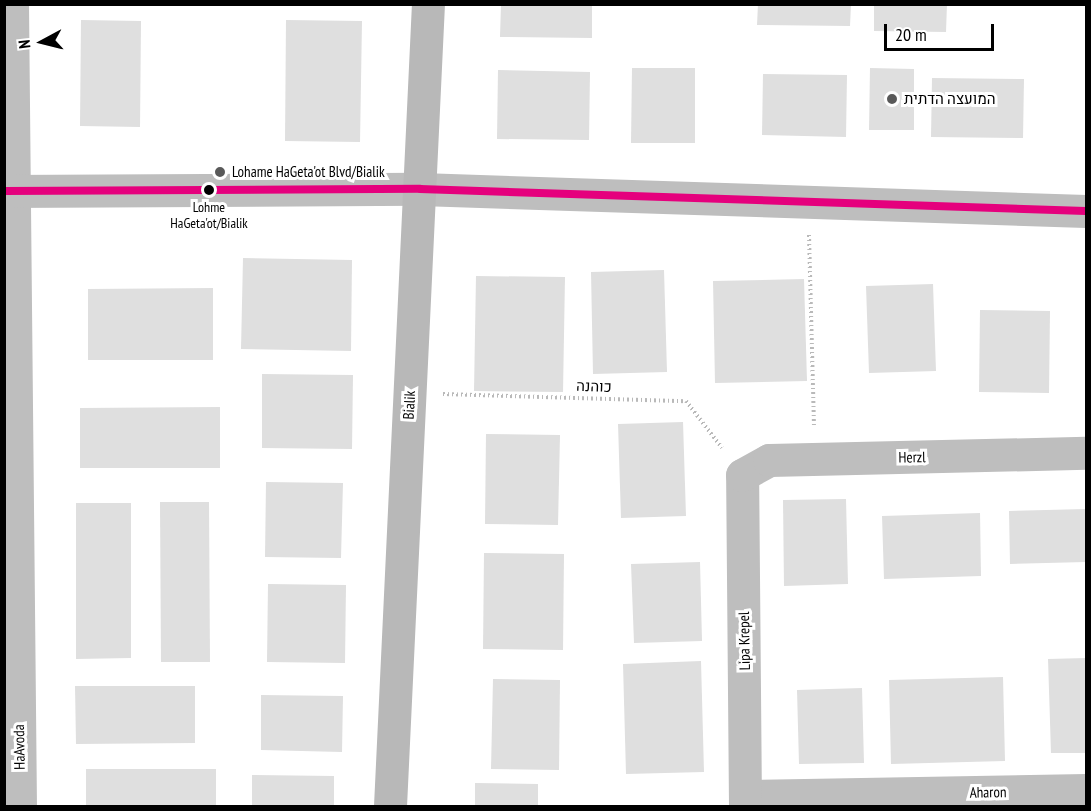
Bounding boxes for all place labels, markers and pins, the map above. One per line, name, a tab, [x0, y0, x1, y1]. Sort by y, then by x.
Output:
place label: המועצה הדתית	[904, 90, 996, 108]
marker: המועצה הדתית	[885, 92, 899, 106]
place label: Lohame HaGeta'ot Blvd/Bialik	[232, 163, 385, 181]
marker: Lohame HaGeta'ot Blvd/Bialik	[213, 165, 227, 179]
marker: Lohme HaGeta'ot/Bialik	[203, 184, 215, 196]
place label: Lohme HaGeta'ot/Bialik	[170, 199, 248, 232]

